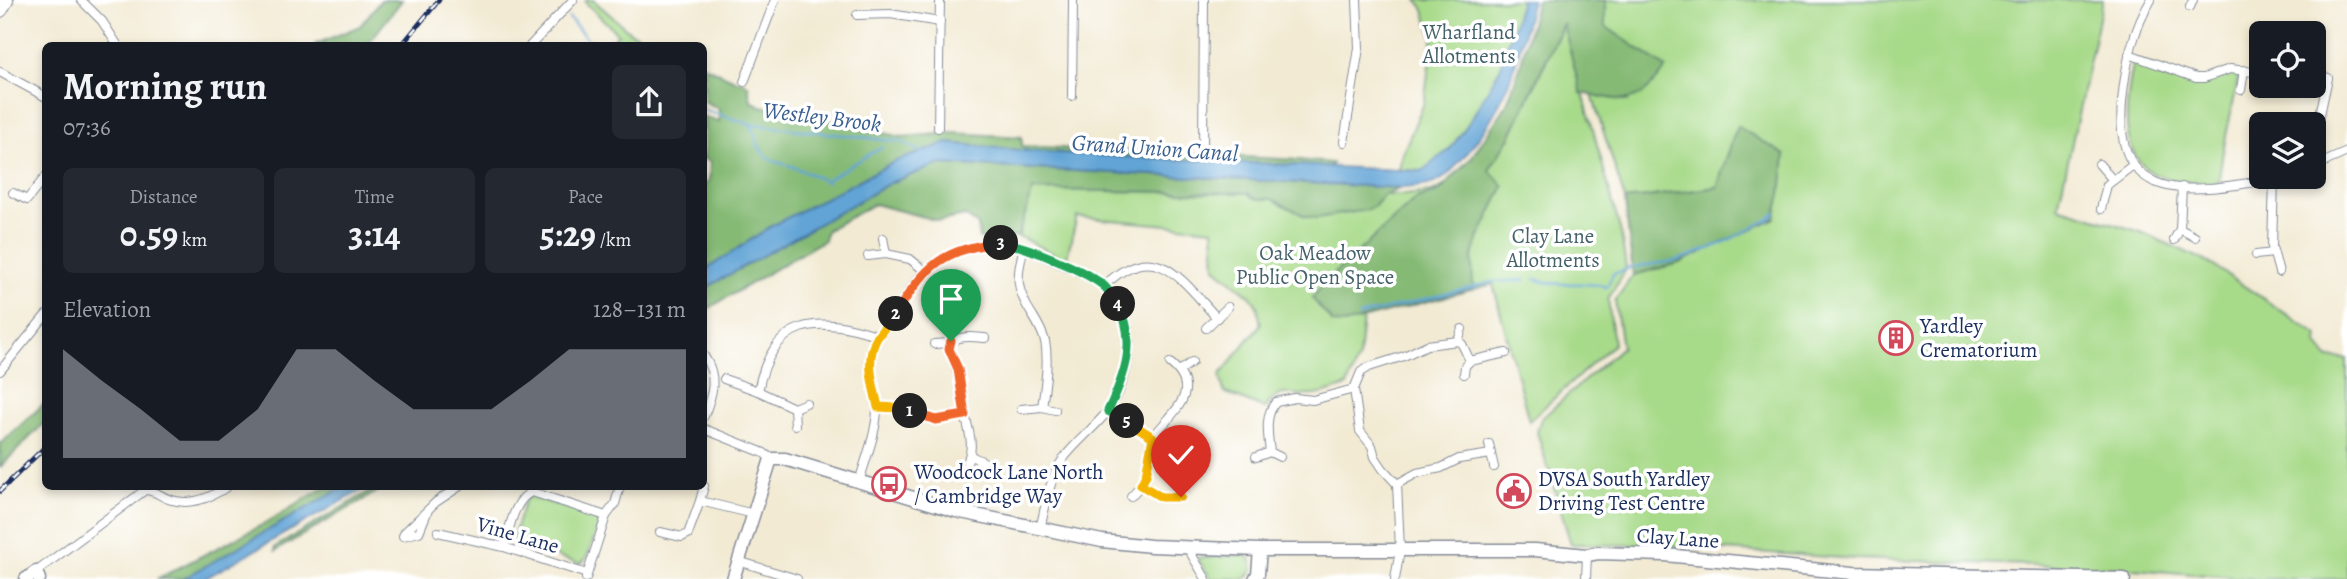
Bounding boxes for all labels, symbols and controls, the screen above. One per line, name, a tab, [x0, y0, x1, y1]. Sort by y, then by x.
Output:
park label: Wharfland Allotments	[1421, 18, 1516, 70]
map controls	[2249, 21, 2326, 189]
button: locate	[2249, 21, 2326, 98]
text: Morning run	[63, 60, 267, 112]
button: share	[612, 65, 686, 139]
water label: Westley Brook	[761, 94, 883, 140]
text: 07:36	[63, 112, 111, 143]
button: layers	[2249, 112, 2326, 189]
water label: Grand Union Canal	[1071, 127, 1240, 169]
text: Distance	[129, 184, 198, 210]
text: Time	[355, 184, 394, 210]
text: Pace	[568, 184, 603, 210]
text: 0.59	[120, 210, 178, 258]
text: 3:14	[348, 210, 401, 258]
text: 5:29	[540, 210, 596, 258]
park label: Clay Lane Allotments	[1505, 222, 1600, 274]
pin: 3	[984, 226, 1018, 260]
text: km	[178, 227, 207, 253]
text: /km	[596, 227, 631, 253]
text: 3	[996, 229, 1005, 255]
park label: Oak Meadow Public Open Space	[1236, 239, 1394, 291]
pin	[921, 269, 981, 341]
icon: arrive	[932, 280, 970, 318]
pin: 4	[1100, 286, 1136, 322]
text: 4	[1113, 290, 1122, 316]
text: Elevation	[63, 294, 151, 325]
text: 128–131 m	[593, 294, 686, 325]
pin: 2	[878, 296, 914, 332]
text: 2	[891, 300, 900, 326]
place label: Yardley Crematorium	[1919, 312, 2037, 364]
building icon: Yardley Crematorium	[1877, 319, 1915, 357]
pin: 1	[892, 394, 928, 428]
text: 1	[906, 397, 913, 423]
pin: 5	[1110, 404, 1144, 438]
text: 5	[1122, 407, 1131, 433]
pin	[1151, 425, 1211, 497]
icon: check	[1162, 436, 1200, 474]
place label: Woodcock Lane North / Cambridge Way	[913, 458, 1104, 510]
bus stop icon: Woodcock Lane North / Cambridge Way	[870, 465, 908, 503]
place label: DVSA South Yardley Driving Test Centre	[1538, 465, 1710, 517]
public building icon: DVSA South Yardley Driving Test Centre	[1495, 472, 1533, 510]
street label: Vine Lane	[473, 510, 562, 560]
street label: Clay Lane	[1636, 521, 1720, 555]

